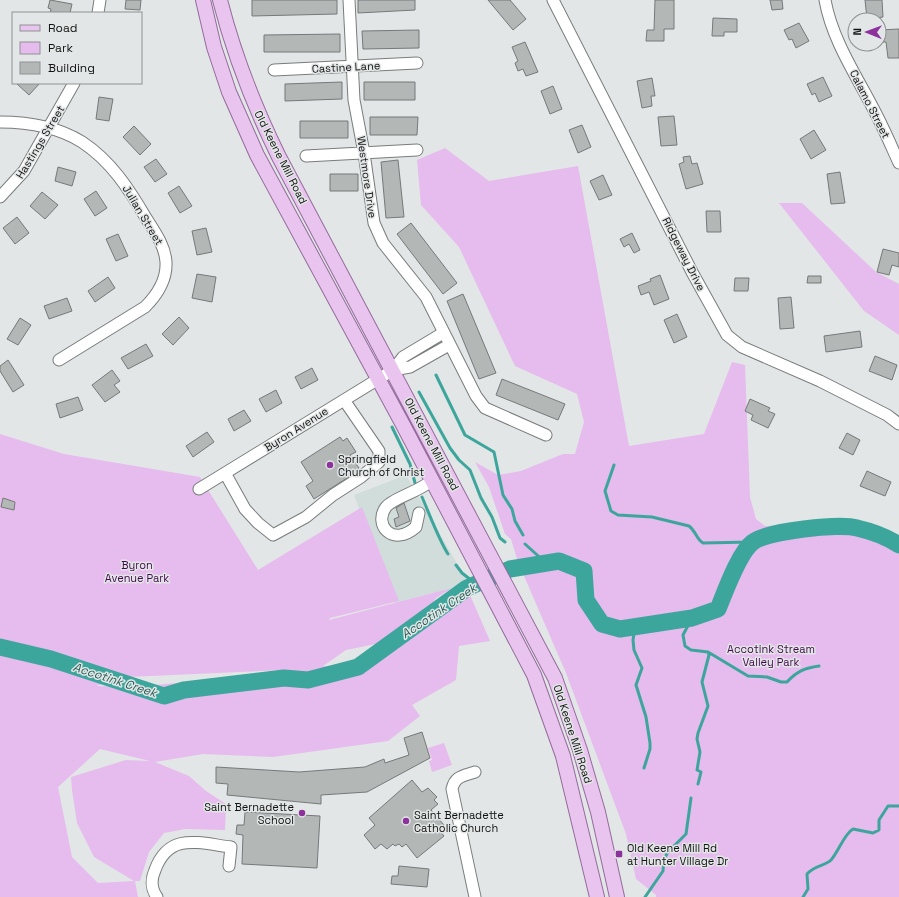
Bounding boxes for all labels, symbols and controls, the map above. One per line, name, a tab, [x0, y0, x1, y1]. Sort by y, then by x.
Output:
legend	[12, 12, 142, 84]
north arrow	[847, 12, 887, 52]
text: Road	[48, 20, 77, 36]
text: N	[850, 28, 864, 36]
text: Park	[48, 40, 73, 56]
street label: Castine Lane	[311, 58, 381, 76]
text: Building	[48, 60, 95, 76]
street label: Calamo Street	[847, 67, 893, 141]
street label: Hastings Street	[13, 103, 67, 181]
street label: Old Keene Mill Road	[251, 108, 311, 206]
street label: Westmore Drive	[354, 135, 380, 219]
street label: Julian Street	[120, 182, 166, 248]
street label: Ridgeway Drive	[659, 215, 709, 293]
street label: Old Keene Mill Road	[402, 395, 462, 493]
street label: Byron Avenue	[261, 404, 331, 454]
place label: Springfield Church of Christ	[338, 452, 424, 479]
marker: Springfield Church of Christ	[325, 460, 335, 470]
park label: Byron Avenue Park	[105, 558, 169, 585]
water label: Accotink Creek	[398, 579, 481, 642]
park label: Accotink Stream Valley Park	[727, 642, 815, 669]
water label: Accotink Creek	[71, 659, 160, 702]
street label: Old Keene Mill Road	[550, 683, 596, 785]
place label: Saint Bernadette School	[204, 800, 294, 827]
marker: Saint Bernadette School	[297, 808, 307, 818]
place label: Saint Bernadette Catholic Church	[414, 808, 504, 835]
marker: Saint Bernadette Catholic Church	[401, 816, 411, 826]
place label: Old Keene Mill Rd at Hunter Village Dr	[627, 841, 729, 868]
marker: Old Keene Mill Rd at Hunter Village Dr	[614, 849, 624, 859]

